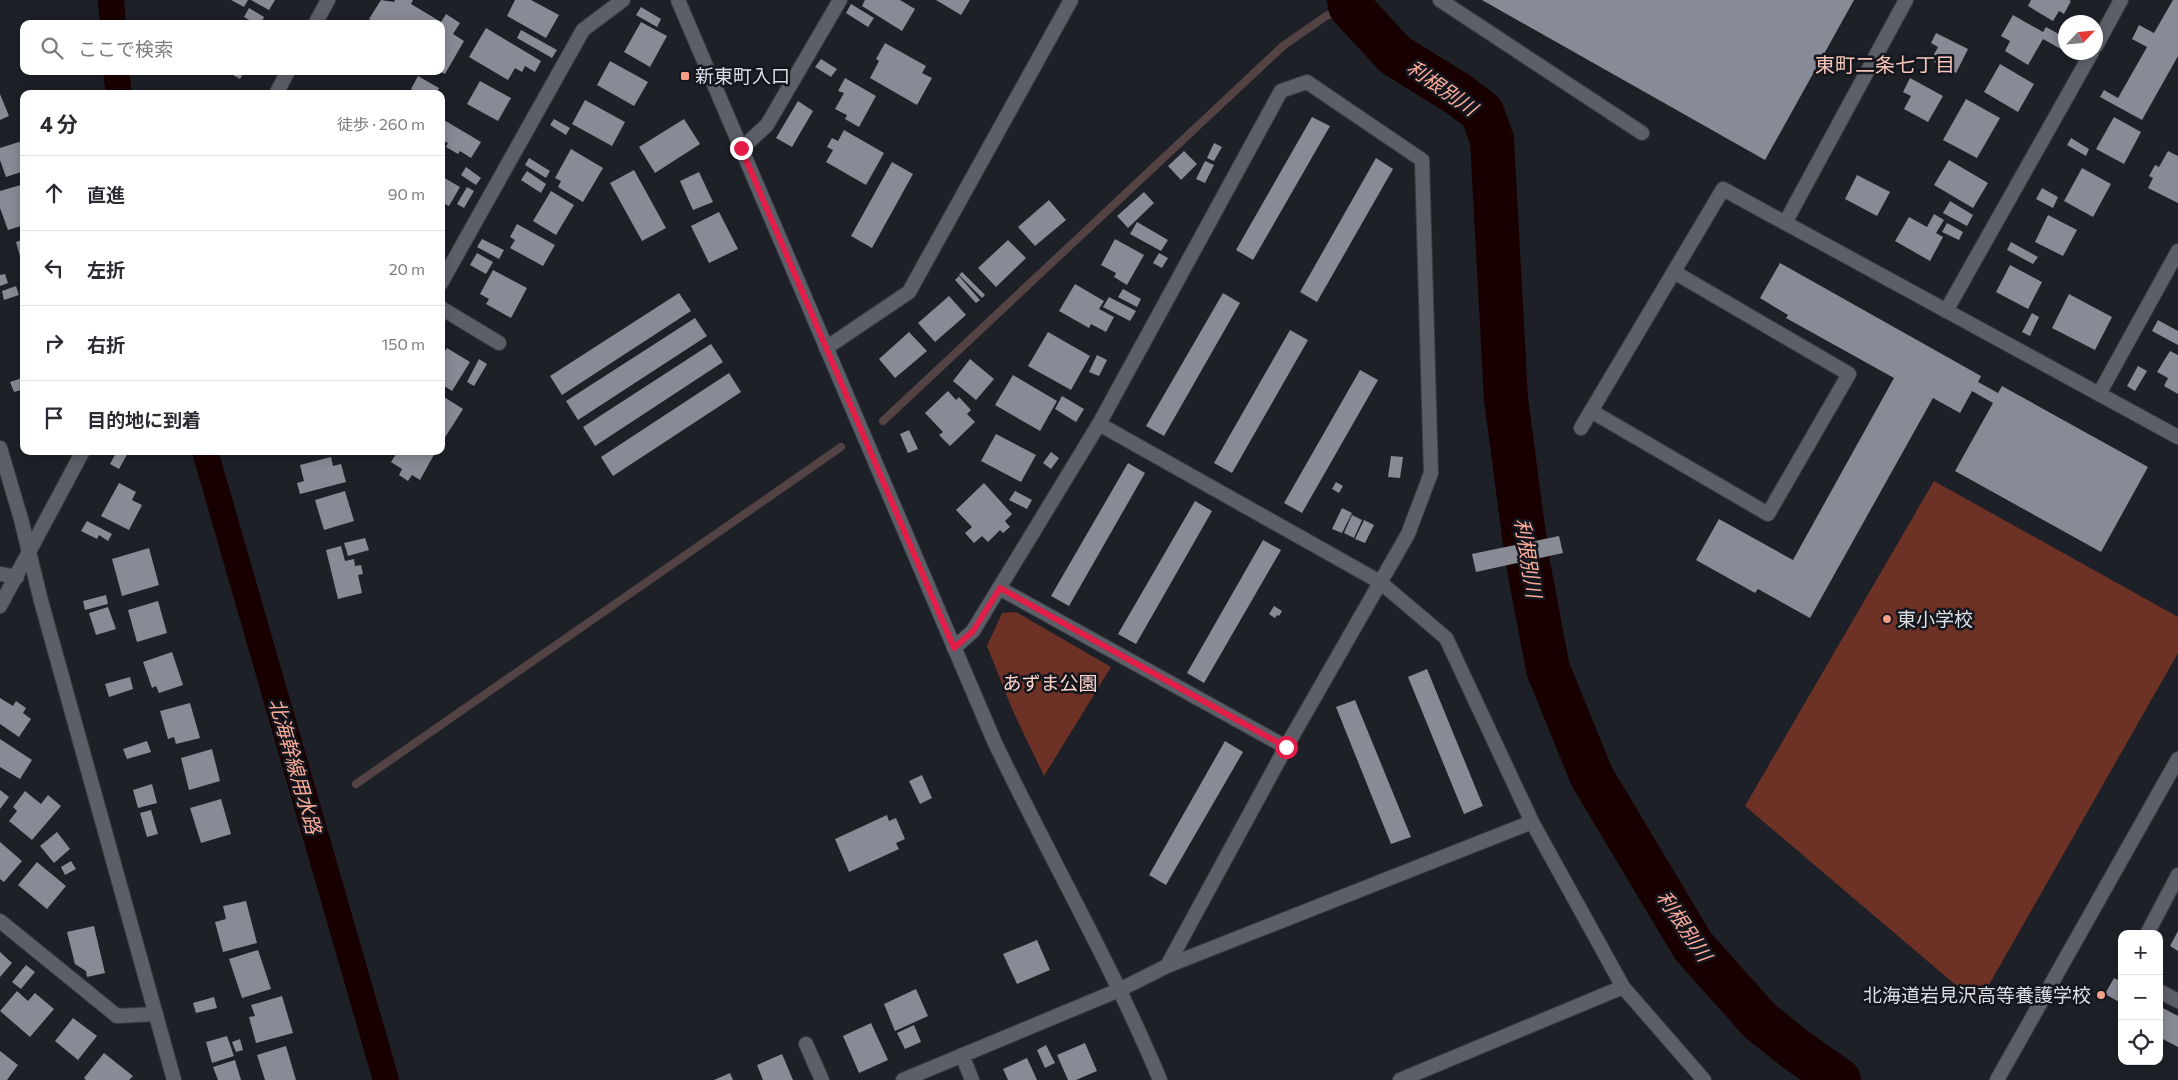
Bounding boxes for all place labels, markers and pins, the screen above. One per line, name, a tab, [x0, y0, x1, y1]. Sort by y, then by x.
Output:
place label: 新東町入口	[695, 64, 790, 87]
marker: 新東町入口	[679, 70, 691, 82]
place label: 東小学校	[1897, 607, 1973, 630]
marker: 東小学校	[1881, 613, 1893, 625]
place label: 北海道岩見沢高等養護学校	[1863, 983, 2091, 1006]
marker: 北海道岩見沢高等養護学校	[2095, 989, 2107, 1001]

